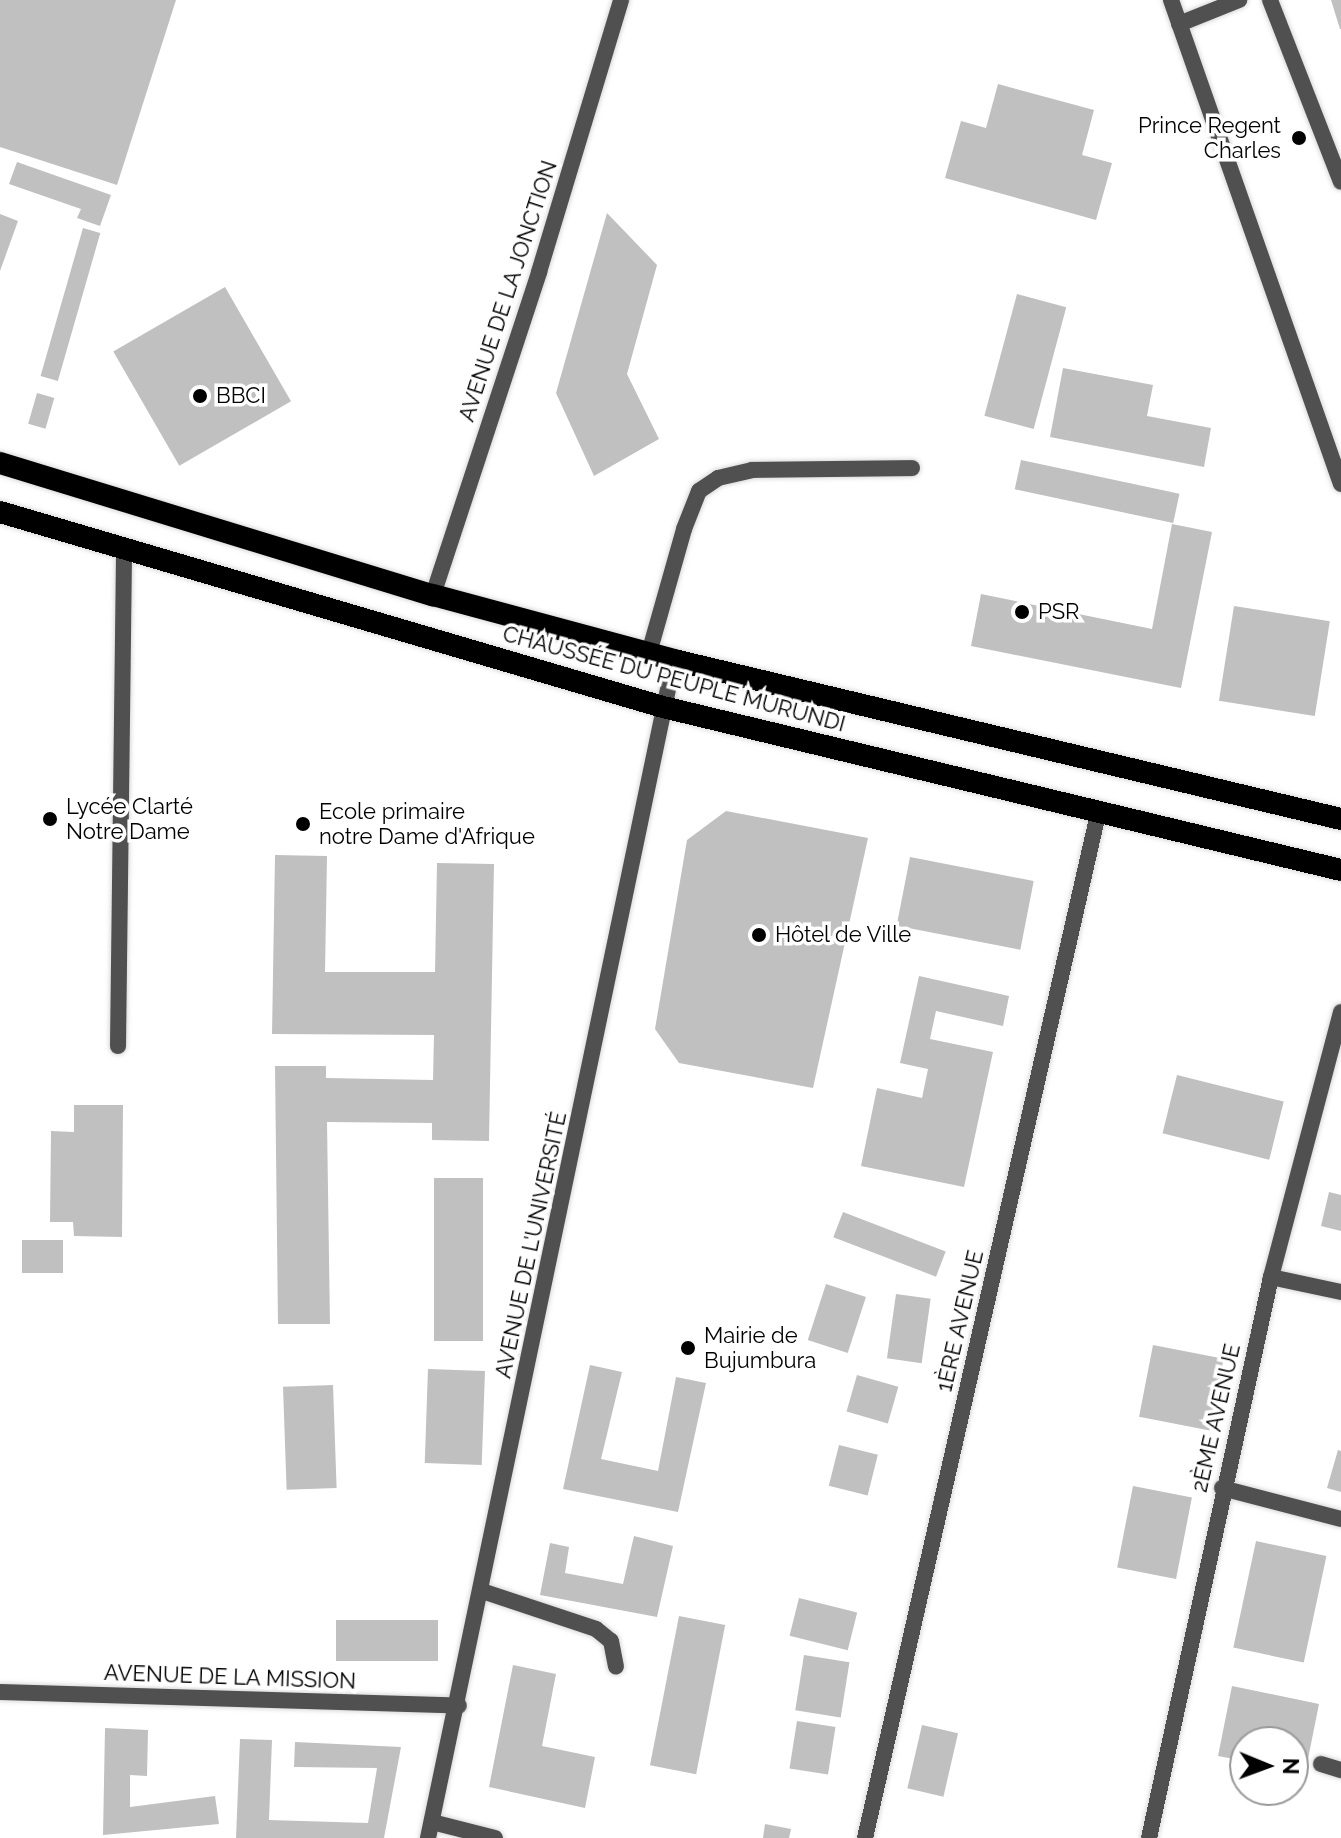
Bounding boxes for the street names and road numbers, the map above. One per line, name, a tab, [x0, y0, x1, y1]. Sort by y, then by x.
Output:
street label: AVENUE DE LA JONCTION	[453, 157, 563, 425]
street label: CHAUSSÉE DU PEUPLE MURUNDI	[500, 621, 848, 737]
street label: AVENUE DE L'UNIVERSITÉ	[490, 1109, 572, 1381]
street label: 1ÈRE AVENUE	[931, 1247, 989, 1395]
street label: 2ÈME AVENUE	[1186, 1341, 1246, 1495]
street label: AVENUE DE LA MISSION	[103, 1659, 357, 1695]

